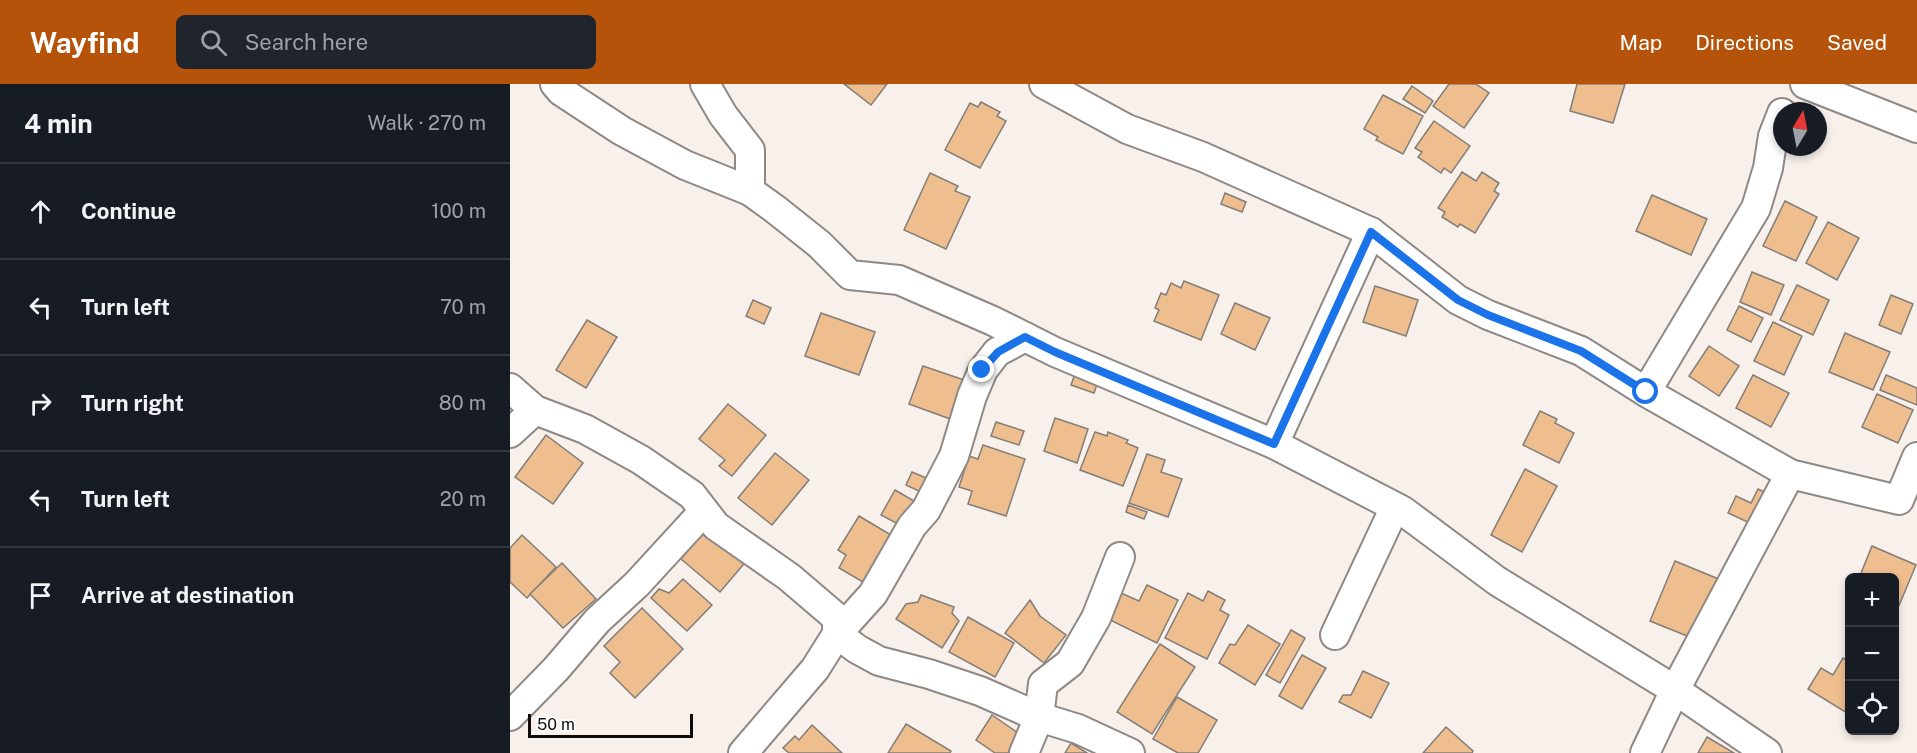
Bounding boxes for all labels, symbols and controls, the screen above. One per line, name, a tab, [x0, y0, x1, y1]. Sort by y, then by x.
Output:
search box	[176, 15, 596, 69]
text: Wayfind	[30, 26, 140, 59]
icon: search	[197, 26, 230, 59]
text: Search here	[245, 29, 368, 55]
text: Map	[1620, 30, 1662, 55]
text: Directions	[1695, 30, 1794, 55]
text: Saved	[1827, 30, 1887, 55]
north arrow	[1773, 102, 1827, 156]
text: 4 min	[24, 108, 93, 139]
text: Walk · 270 m	[367, 111, 486, 135]
icon: ahead	[24, 195, 57, 228]
text: Continue	[81, 198, 176, 224]
text: 100 m	[431, 199, 486, 223]
icon: left	[24, 291, 57, 324]
text: Turn left	[81, 294, 170, 320]
text: 70 m	[440, 295, 486, 319]
route end	[968, 356, 994, 382]
route start	[1632, 378, 1658, 404]
icon: right	[24, 387, 57, 420]
text: Turn right	[81, 390, 184, 416]
text: 80 m	[439, 391, 486, 415]
icon: left	[24, 483, 57, 516]
text: Turn left	[81, 486, 170, 512]
text: 20 m	[440, 487, 486, 511]
map controls	[1845, 573, 1899, 735]
button: +	[1845, 573, 1899, 627]
icon: arrive	[24, 579, 57, 612]
text: Arrive at destination	[81, 582, 294, 608]
button: −	[1845, 627, 1899, 681]
button: locate	[1845, 681, 1899, 735]
scale bar	[528, 711, 693, 738]
text: 50 m	[537, 715, 575, 734]

